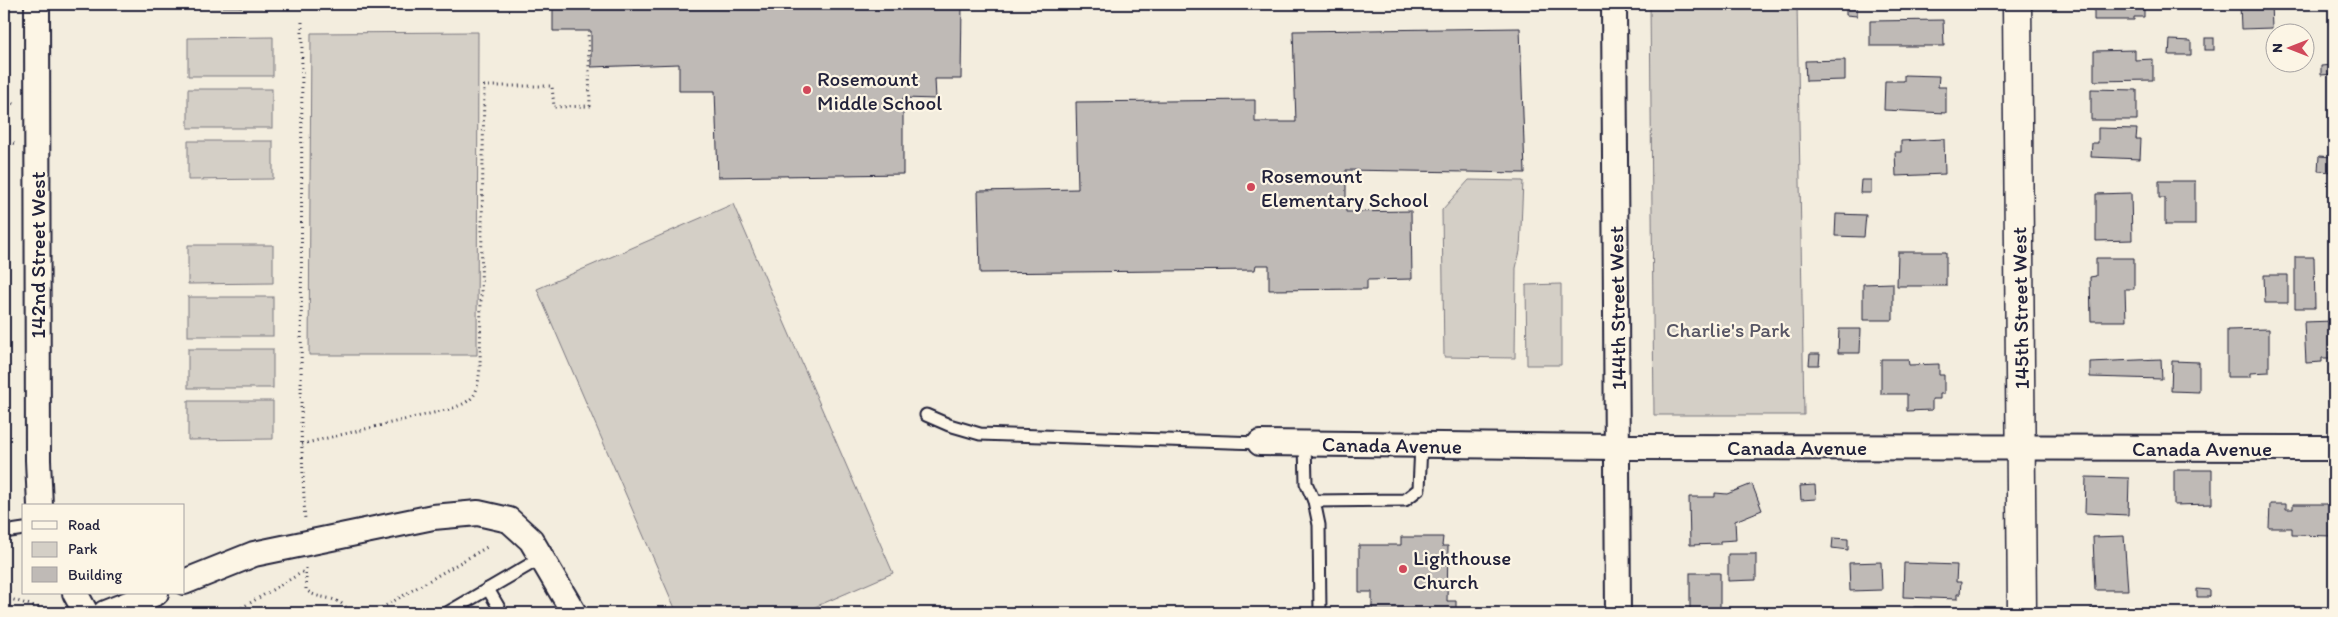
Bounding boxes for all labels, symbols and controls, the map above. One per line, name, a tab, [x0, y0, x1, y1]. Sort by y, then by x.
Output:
north arrow	[2266, 22, 2316, 72]
text: N	[2269, 43, 2286, 53]
place label: Rosemount Middle School	[817, 66, 942, 115]
marker: Rosemount Middle School	[801, 84, 813, 96]
place label: Rosemount Elementary School	[1261, 163, 1429, 212]
street label: 142nd Street West	[25, 171, 50, 339]
marker: Rosemount Elementary School	[1245, 181, 1257, 193]
street label: 144th Street West	[1603, 226, 1631, 390]
street label: 145th Street West	[2006, 226, 2034, 390]
park label: Charlie's Park	[1666, 317, 1790, 342]
street label: Canada Avenue	[1322, 431, 1462, 459]
street label: Canada Avenue	[1727, 435, 1867, 460]
street label: Canada Avenue	[2132, 436, 2272, 461]
legend	[22, 504, 185, 594]
text: Road	[68, 516, 101, 534]
text: Park	[68, 540, 98, 558]
place label: Lighthouse Church	[1413, 545, 1511, 594]
marker: Lighthouse Church	[1397, 563, 1409, 575]
text: Building	[68, 566, 122, 584]

